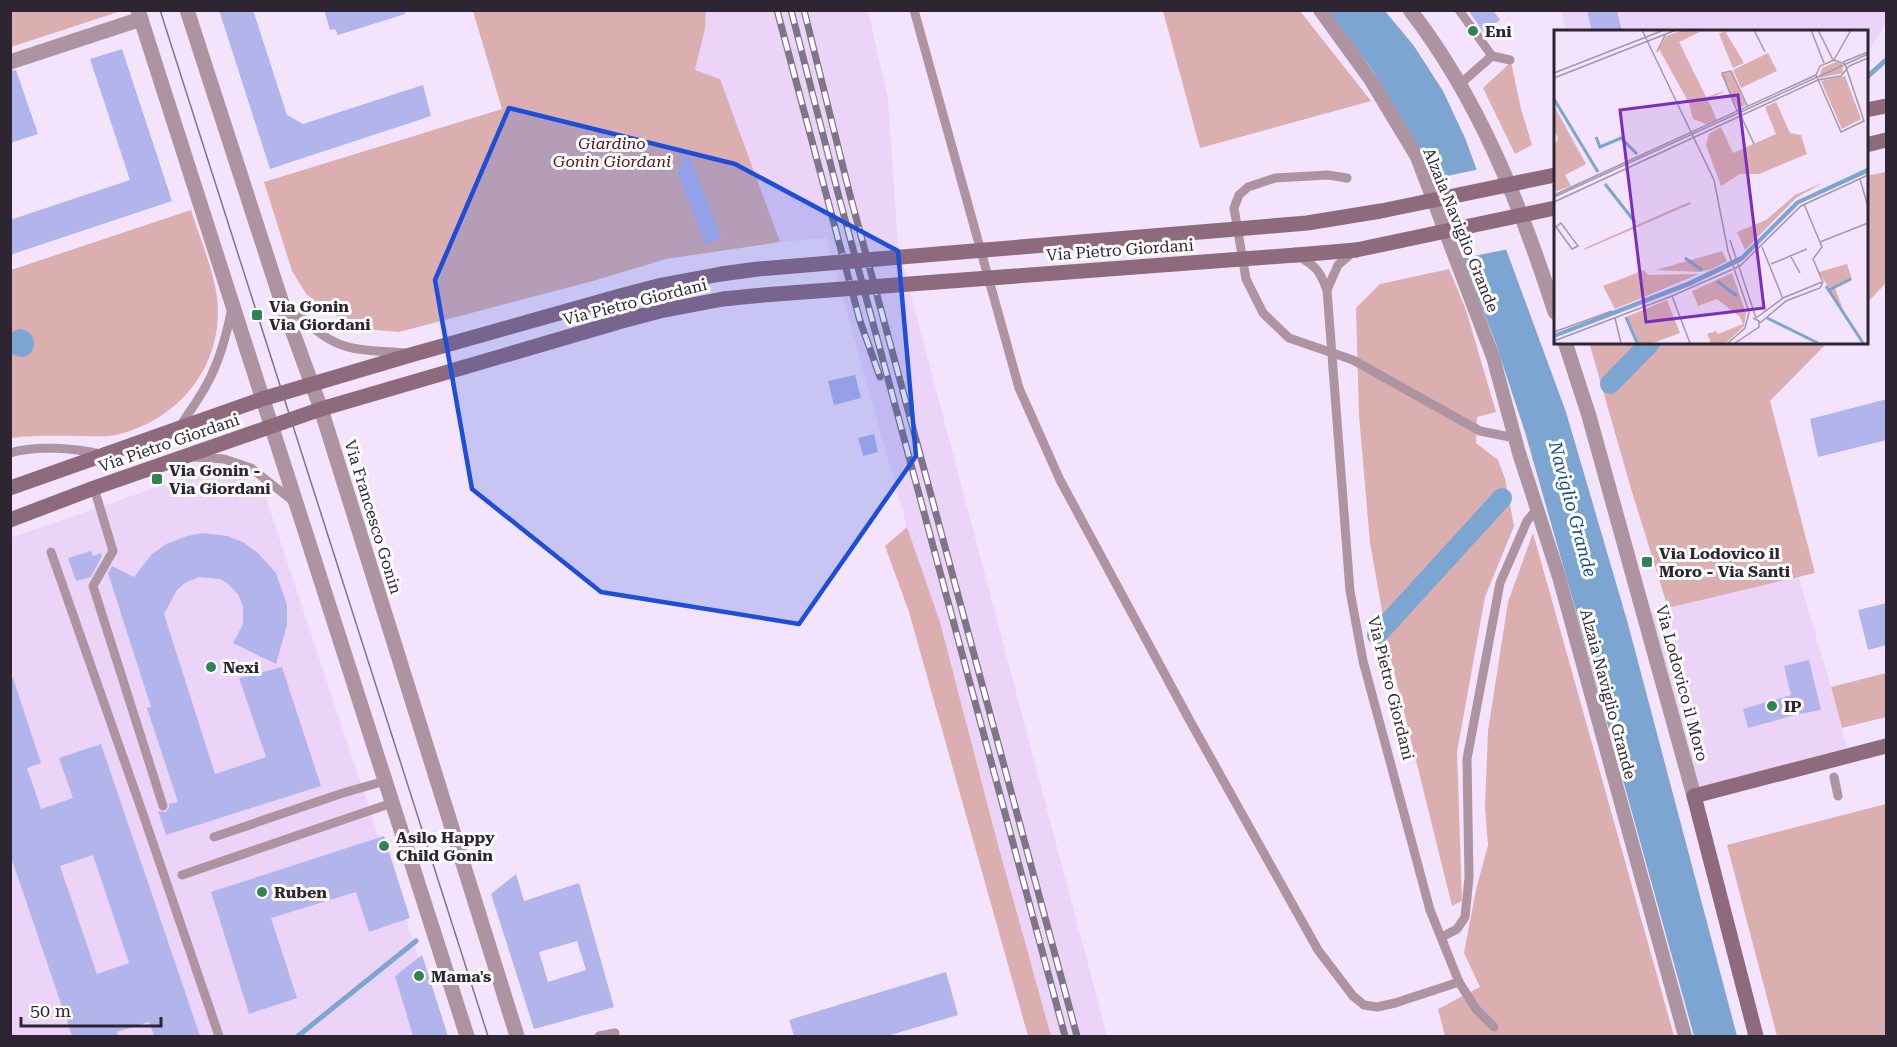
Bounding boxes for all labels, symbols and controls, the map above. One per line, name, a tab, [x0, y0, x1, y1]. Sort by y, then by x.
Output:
place label: Eni	[1485, 22, 1512, 41]
marker: Eni	[1466, 24, 1480, 38]
inset map	[1554, 30, 1867, 344]
park label: Giardino Gonin Giordani	[553, 134, 671, 171]
street label: Alzaia Naviglio Grande	[1419, 145, 1503, 315]
street label: Via Pietro Giordani	[1046, 235, 1194, 265]
street label: Via Pietro Giordani	[561, 275, 709, 329]
place label: Via Gonin Via Giordani	[269, 297, 371, 334]
marker: Via Gonin Via Giordani	[250, 308, 264, 322]
street label: Via Pietro Giordani	[96, 410, 242, 476]
street label: Via Francesco Gonin	[340, 438, 406, 596]
water label: Naviglio Grande	[1545, 438, 1601, 579]
place label: Via Gonin - Via Giordani	[169, 461, 271, 498]
marker: Via Gonin - Via Giordani	[150, 472, 164, 486]
place label: Via Lodovico il Moro - Via Santi	[1659, 544, 1791, 581]
marker: Via Lodovico il Moro - Via Santi	[1640, 555, 1654, 569]
street label: Via Lodovico il Moro	[1652, 603, 1712, 763]
street label: Alzaia Naviglio Grande	[1576, 607, 1640, 781]
street label: Via Pietro Giordani	[1364, 614, 1418, 762]
place label: Nexi	[223, 658, 260, 677]
marker: Nexi	[204, 660, 218, 674]
place label: IP	[1784, 697, 1801, 716]
marker: IP	[1765, 699, 1779, 713]
place label: Asilo Happy Child Gonin	[396, 828, 495, 865]
marker: Asilo Happy Child Gonin	[377, 839, 391, 853]
place label: Ruben	[274, 883, 327, 902]
marker: Ruben	[255, 885, 269, 899]
place label: Mama's	[431, 967, 491, 986]
marker: Mama's	[412, 969, 426, 983]
scale bar	[21, 990, 160, 1028]
text: 50 m	[30, 1000, 71, 1021]

